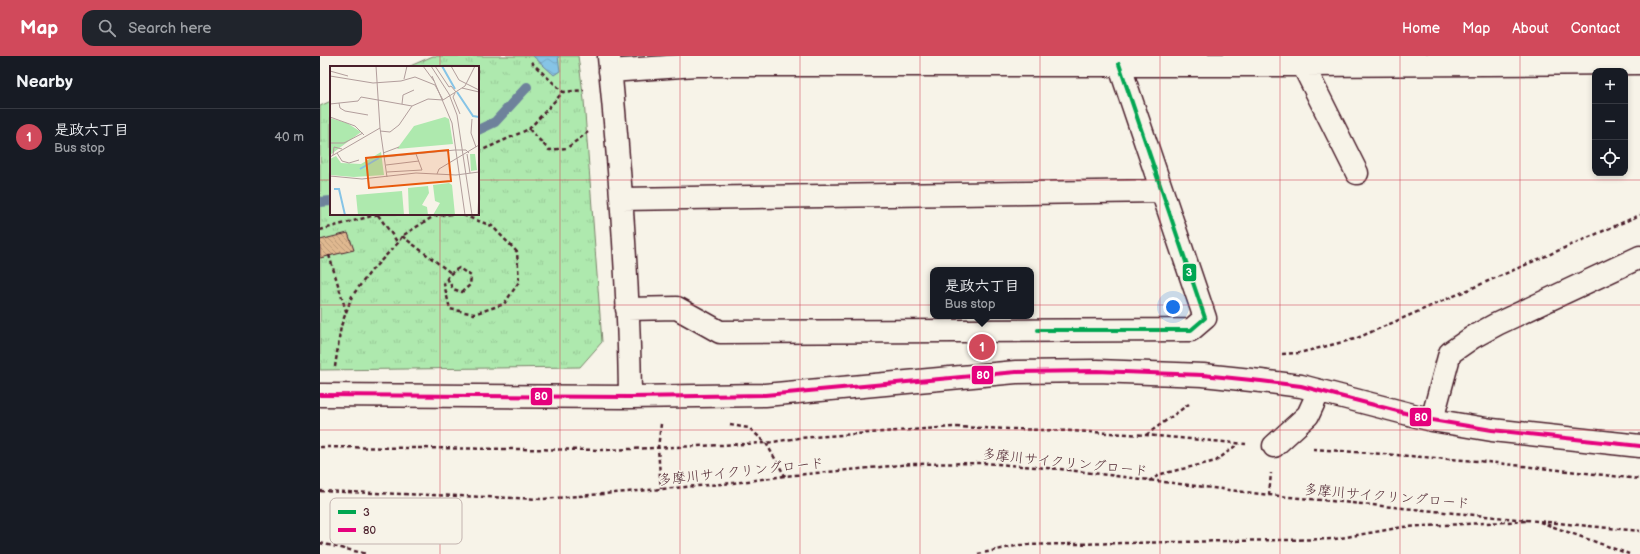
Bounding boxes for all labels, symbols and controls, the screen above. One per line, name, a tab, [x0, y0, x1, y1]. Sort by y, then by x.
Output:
search box	[82, 10, 362, 46]
text: Map	[20, 17, 58, 40]
icon: search	[96, 17, 118, 39]
text: Search here	[128, 19, 211, 38]
text: Home	[1402, 20, 1440, 37]
text: Map	[1462, 20, 1490, 37]
text: About	[1512, 20, 1549, 37]
text: Contact	[1571, 20, 1620, 37]
inset map	[330, 66, 479, 215]
map controls	[1592, 68, 1628, 176]
button: +	[1592, 68, 1628, 104]
text: Nearby	[16, 72, 73, 92]
button: −	[1592, 104, 1628, 140]
text: 是政六丁目	[54, 121, 129, 140]
text: 1	[26, 129, 32, 145]
text: 40 m	[274, 129, 304, 145]
text: Bus stop	[54, 140, 105, 156]
button: locate	[1592, 140, 1628, 176]
line badge: 3	[1182, 263, 1197, 282]
text: 3	[1186, 266, 1193, 279]
popup	[930, 267, 1034, 319]
text: 是政六丁目	[944, 277, 1020, 296]
text: Bus stop	[944, 296, 996, 312]
your location	[1163, 297, 1183, 317]
pin: 1	[969, 332, 995, 362]
line badge: 80	[971, 365, 994, 385]
text: 80	[976, 369, 990, 382]
line badge: 80	[530, 387, 553, 406]
text: 80	[534, 390, 548, 403]
line badge: 80	[1409, 407, 1432, 427]
text: 80	[1414, 411, 1428, 424]
street label: 多摩川サイクリングロード	[981, 445, 1149, 480]
street label: 多摩川サイクリングロード	[657, 454, 825, 489]
street label: 多摩川サイクリングロード	[1303, 481, 1471, 512]
legend	[330, 498, 462, 544]
text: 3	[363, 506, 370, 519]
text: 80	[363, 524, 376, 537]

